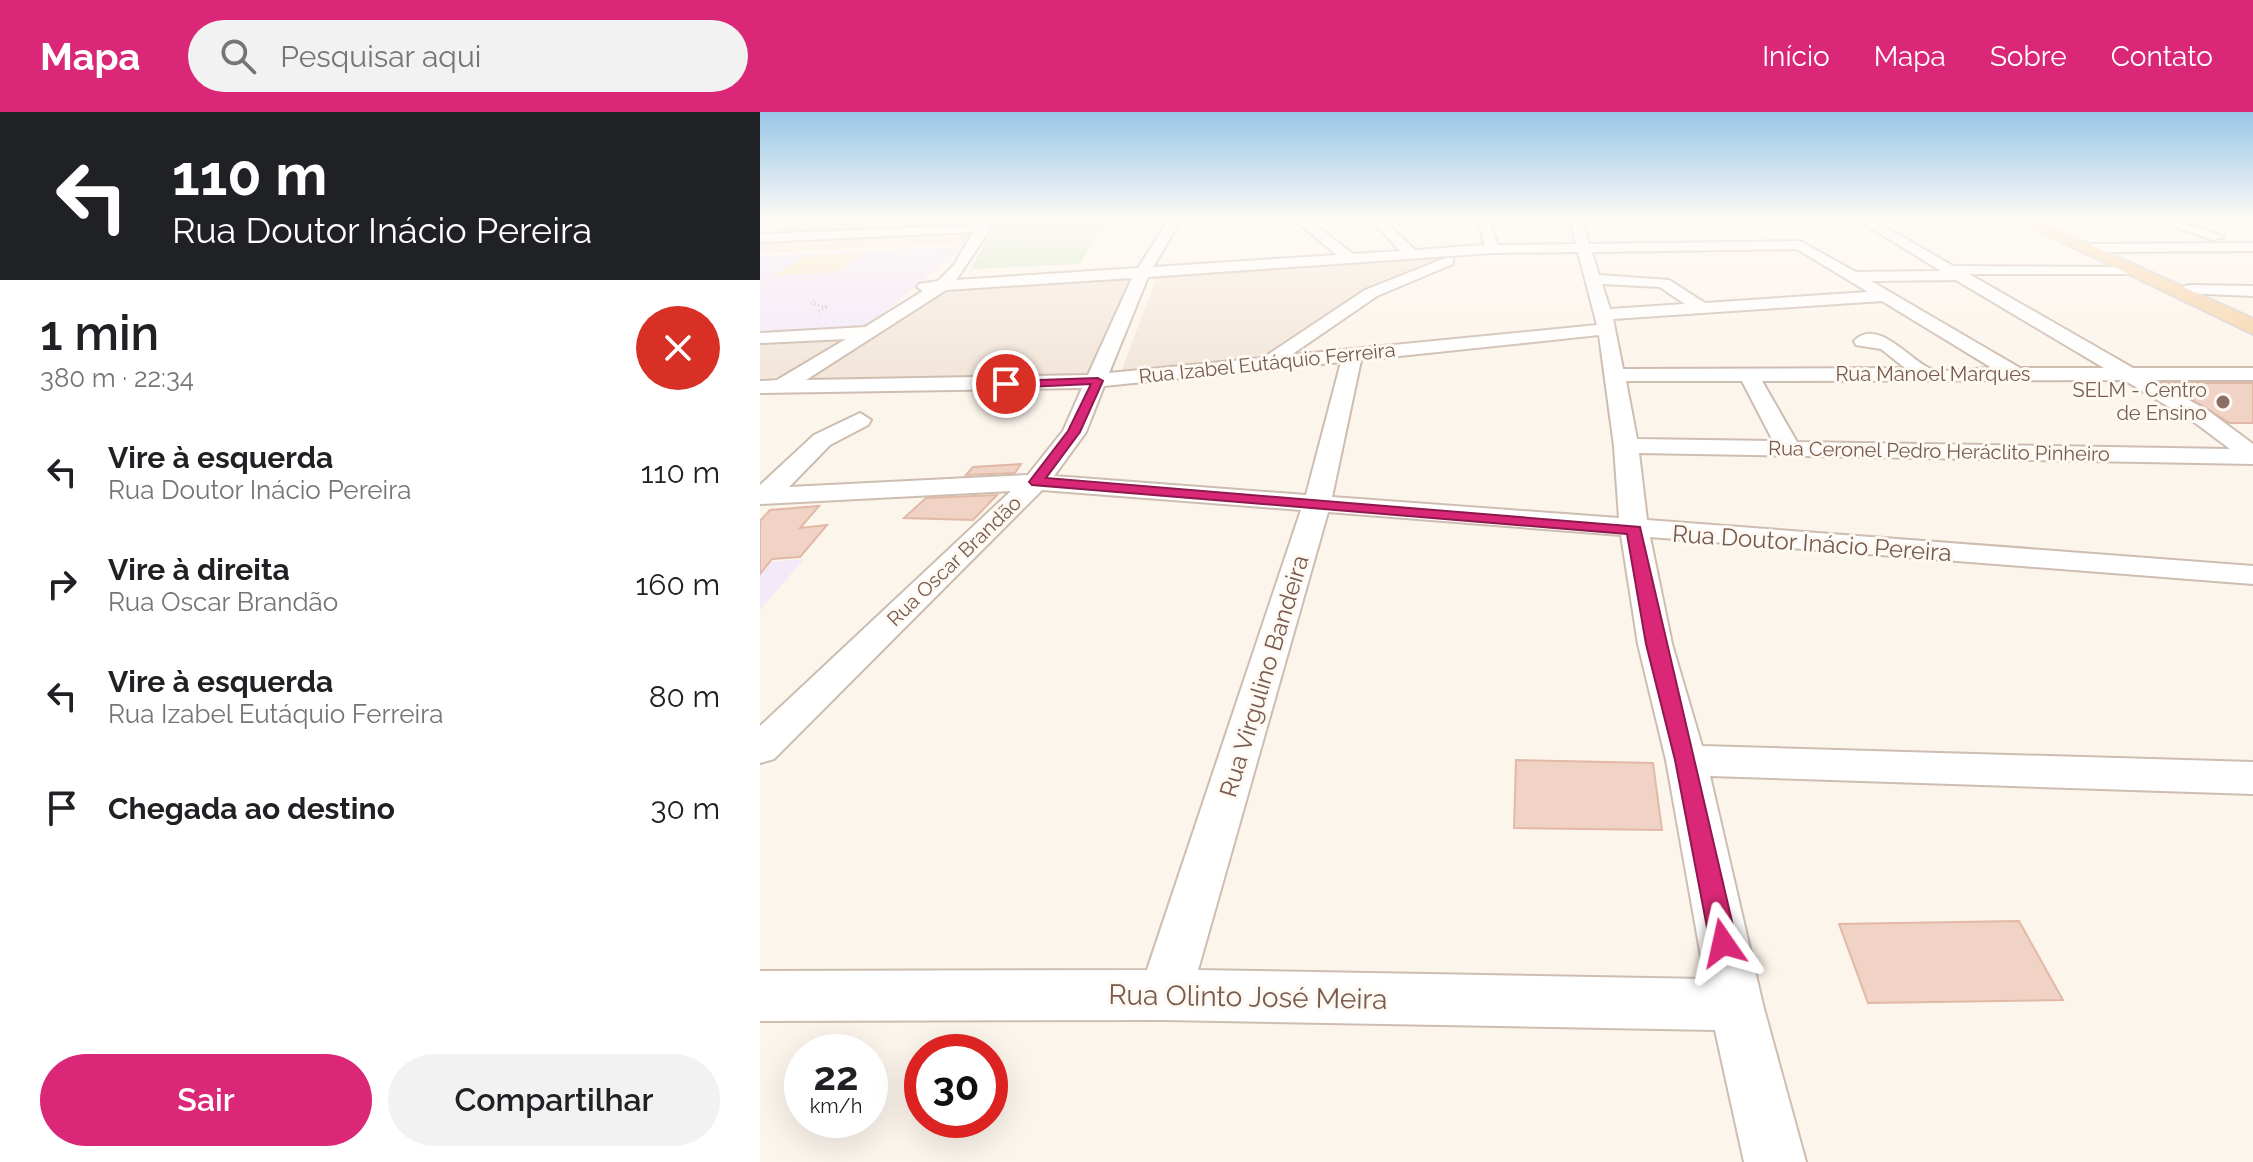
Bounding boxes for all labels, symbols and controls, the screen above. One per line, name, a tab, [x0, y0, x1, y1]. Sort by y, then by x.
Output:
search box	[188, 20, 748, 92]
text: Mapa	[40, 34, 140, 79]
icon: search	[216, 34, 260, 78]
text: Pesquisar aqui	[280, 39, 481, 74]
text: Início	[1762, 40, 1830, 73]
text: Mapa	[1874, 40, 1946, 73]
text: Sobre	[1990, 40, 2067, 73]
text: Contato	[2111, 40, 2213, 73]
text: 110 m	[172, 142, 327, 208]
icon: left	[40, 144, 144, 248]
text: Rua Doutor Inácio Pereira	[172, 209, 592, 251]
text: 1 min	[40, 305, 159, 361]
button: close	[636, 306, 720, 390]
street label: Rua Izabel Eutáquio Ferreira	[1137, 338, 1397, 388]
pin	[972, 350, 1040, 418]
icon: arrive	[984, 362, 1028, 406]
street label: Rua Manoel Marques	[1835, 362, 2031, 386]
text: 380 m · 22:34	[40, 363, 194, 393]
place label: SELM - Centro de Ensino	[2073, 378, 2207, 425]
marker: SELM - Centro de Ensino	[2214, 393, 2232, 411]
street label: Rua Ceronel Pedro Heráclito Pinheiro	[1768, 436, 2110, 466]
text: Vire à esquerda	[108, 440, 333, 475]
icon: left	[40, 450, 84, 494]
text: 110 m	[641, 455, 720, 490]
text: Rua Doutor Inácio Pereira	[108, 475, 412, 505]
street label: Rua Oscar Brandão	[882, 491, 1026, 631]
street label: Rua Doutor Inácio Pereira	[1671, 519, 1953, 567]
street label: Rua Virgulino Bandeira	[1213, 551, 1315, 801]
text: Vire à direita	[108, 552, 290, 587]
icon: right	[40, 562, 84, 606]
text: 160 m	[635, 567, 720, 602]
text: Rua Oscar Brandão	[108, 587, 338, 617]
text: Vire à esquerda	[108, 664, 333, 699]
icon: left	[40, 674, 84, 718]
text: 80 m	[649, 679, 720, 714]
text: Rua Izabel Eutáquio Ferreira	[108, 699, 444, 729]
icon: arrive	[40, 786, 84, 830]
text: Chegada ao destino	[108, 791, 395, 826]
text: 30 m	[650, 791, 720, 826]
position arrow	[1681, 901, 1765, 985]
street label: Rua Olinto José Meira	[1108, 978, 1388, 1016]
speed limit sign: 30	[904, 1034, 1008, 1138]
text: 22	[813, 1052, 859, 1099]
button: Sair	[40, 1054, 372, 1146]
button: Compartilhar	[388, 1054, 720, 1146]
text: km/h	[810, 1094, 862, 1118]

